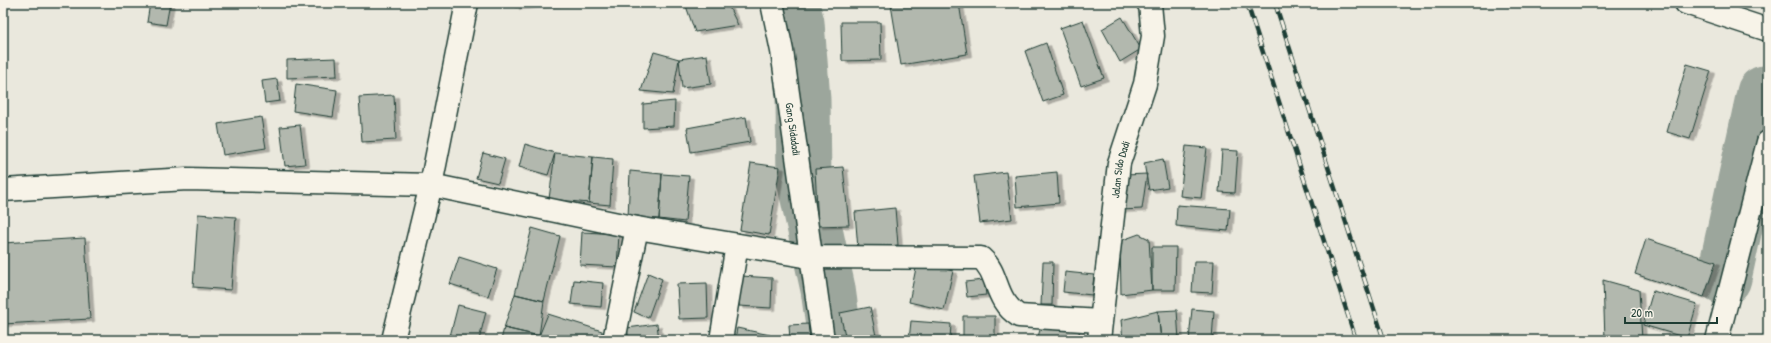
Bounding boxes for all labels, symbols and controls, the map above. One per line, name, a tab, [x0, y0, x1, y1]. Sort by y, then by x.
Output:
street label: Gang Sidadadi	[782, 102, 804, 157]
street label: Jalan Sido Dadi	[1108, 139, 1133, 199]
scale bar	[1625, 299, 1717, 325]
text: 20 m	[1631, 304, 1653, 321]

